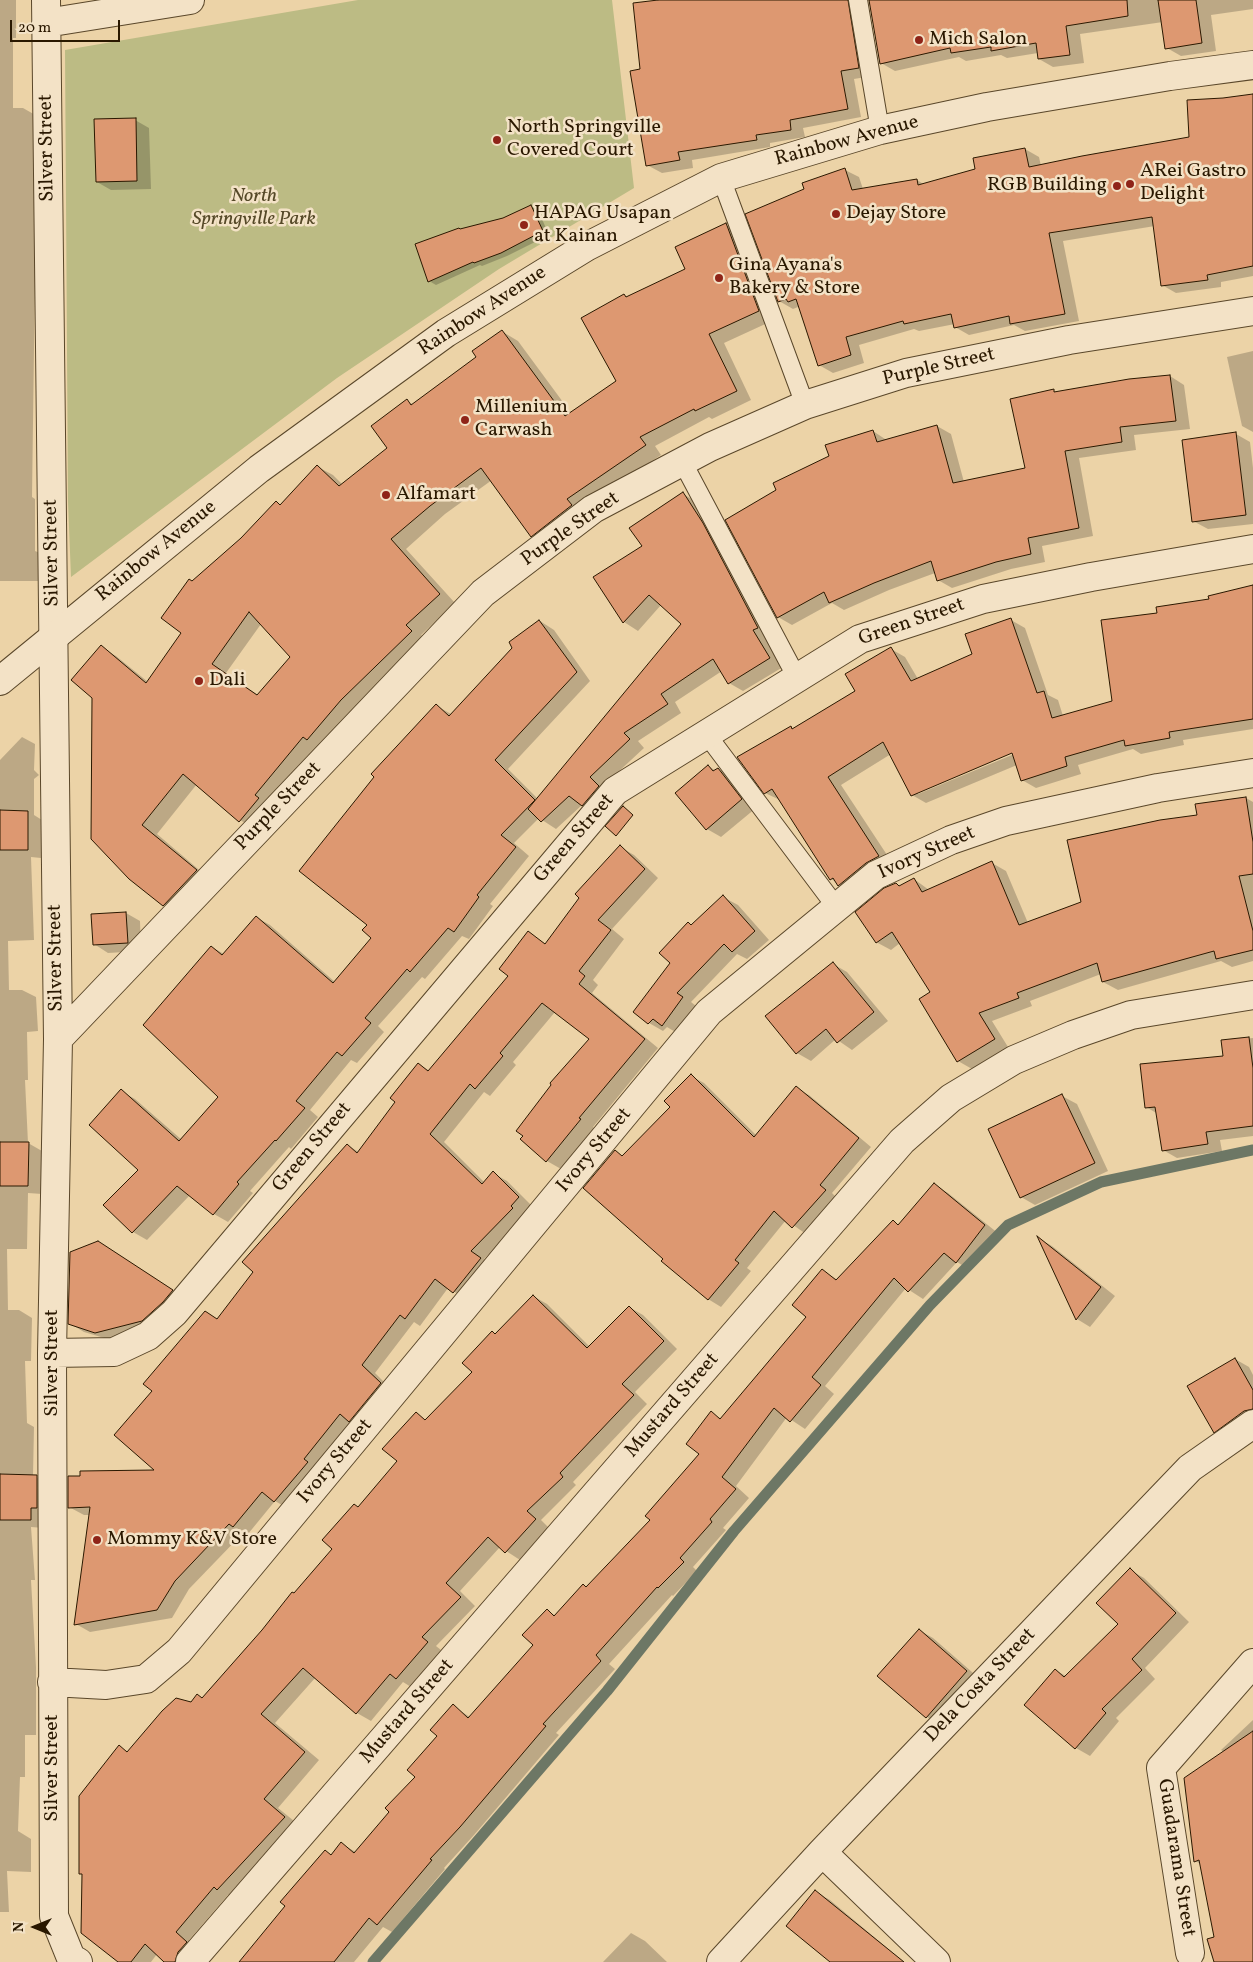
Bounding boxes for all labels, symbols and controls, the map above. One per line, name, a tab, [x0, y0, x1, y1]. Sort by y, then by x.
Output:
scale bar	[12, 10, 122, 42]
text: 20 m	[18, 18, 51, 39]
place label: Mich Salon	[929, 28, 1028, 52]
marker: Mich Salon	[913, 34, 925, 46]
street label: Silver Street	[35, 94, 61, 202]
street label: Rainbow Avenue	[772, 111, 922, 173]
place label: North Springville Covered Court	[507, 116, 661, 163]
marker: North Springville Covered Court	[491, 134, 503, 146]
place label: ARei Gastro Delight	[1140, 160, 1246, 207]
place label: RGB Building	[987, 174, 1107, 198]
marker: ARei Gastro Delight	[1124, 178, 1136, 190]
marker: RGB Building	[1111, 180, 1123, 192]
park label: North Springville Park	[192, 185, 316, 232]
place label: HAPAG Usapan at Kainan	[534, 202, 671, 249]
place label: Dejay Store	[846, 202, 946, 226]
marker: Dejay Store	[830, 208, 842, 220]
marker: HAPAG Usapan at Kainan	[518, 219, 530, 231]
place label: Gina Ayana's Bakery & Store	[729, 254, 860, 301]
street label: Rainbow Avenue	[414, 262, 552, 362]
marker: Gina Ayana's Bakery & Store	[713, 272, 725, 284]
street label: Purple Street	[881, 343, 997, 393]
place label: Millenium Carwash	[475, 396, 568, 443]
marker: Millenium Carwash	[459, 414, 471, 426]
place label: Alfamart	[396, 483, 476, 507]
street label: Purple Street	[517, 487, 625, 573]
marker: Alfamart	[380, 489, 392, 501]
street label: Rainbow Avenue	[92, 496, 222, 608]
street label: Silver Street	[40, 499, 66, 607]
street label: Green Street	[856, 594, 968, 652]
place label: Dali	[209, 669, 246, 693]
marker: Dali	[193, 675, 205, 687]
street label: Purple Street	[231, 758, 327, 856]
street label: Green Street	[530, 789, 620, 889]
street label: Ivory Street	[875, 822, 979, 886]
street label: Silver Street	[44, 904, 70, 1012]
street label: Green Street	[268, 1098, 358, 1198]
street label: Ivory Street	[552, 1104, 638, 1198]
street label: Silver Street	[41, 1309, 65, 1417]
street label: Mustard Street	[621, 1349, 725, 1463]
street label: Ivory Street	[293, 1415, 379, 1509]
place label: Mommy K&V Store	[107, 1528, 277, 1552]
marker: Mommy K&V Store	[91, 1534, 103, 1546]
street label: Dela Costa Street	[920, 1624, 1042, 1748]
street label: Mustard Street	[356, 1655, 460, 1769]
street label: Silver Street	[41, 1714, 65, 1822]
street label: Guadarama Street	[1151, 1777, 1199, 1939]
north arrow	[10, 1902, 60, 1952]
text: N	[10, 1922, 29, 1932]

